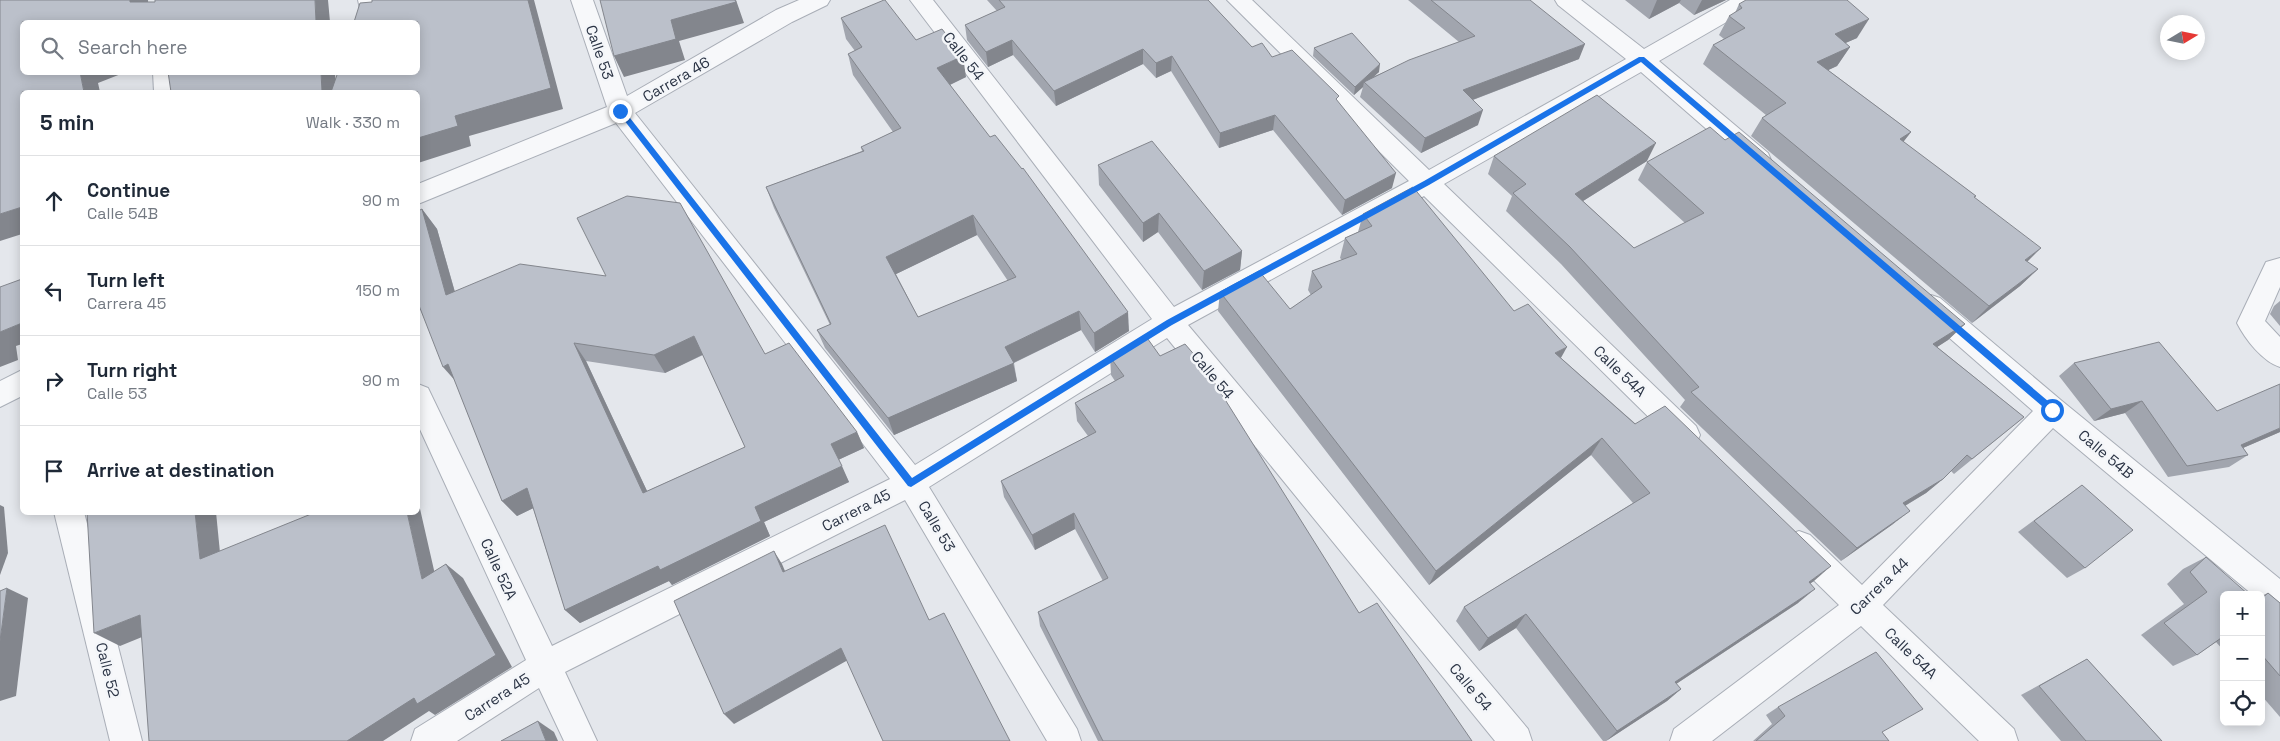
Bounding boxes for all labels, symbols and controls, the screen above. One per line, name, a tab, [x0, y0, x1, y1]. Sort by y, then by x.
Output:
north arrow	[2160, 15, 2205, 60]
search box	[20, 20, 420, 75]
street label: Calle 53	[582, 22, 618, 82]
street label: Calle 54	[939, 28, 989, 84]
icon: search	[38, 34, 66, 62]
text: Search here	[78, 35, 188, 60]
street label: Carrera 46	[639, 52, 713, 106]
route end	[609, 100, 632, 123]
text: 5 min	[40, 109, 94, 136]
text: Walk · 330 m	[306, 112, 400, 133]
text: Continue	[87, 178, 170, 203]
icon: ahead	[40, 187, 68, 215]
text: 90 m	[362, 190, 400, 211]
text: Calle 54B	[87, 203, 158, 224]
text: Turn left	[87, 268, 165, 293]
icon: left	[40, 277, 68, 305]
text: 150 m	[356, 280, 400, 301]
text: Carrera 45	[87, 293, 166, 314]
street label: Calle 54A	[1590, 341, 1651, 401]
street label: Calle 54	[1187, 347, 1239, 403]
text: Turn right	[87, 358, 177, 383]
icon: right	[40, 367, 68, 395]
text: 90 m	[362, 370, 400, 391]
text: Calle 53	[87, 383, 147, 404]
route start	[2041, 399, 2064, 422]
street label: Calle 54B	[2074, 425, 2138, 483]
icon: arrive	[40, 457, 68, 485]
text: Arrive at destination	[87, 458, 275, 483]
street label: Carrera 45	[819, 485, 893, 535]
street label: Calle 53	[914, 497, 960, 555]
street label: Calle 52A	[477, 535, 522, 603]
street label: Carrera 44	[1845, 553, 1913, 619]
map controls	[2220, 591, 2265, 726]
button: +	[2220, 591, 2265, 636]
street label: Calle 54A	[1881, 623, 1942, 683]
button: −	[2220, 636, 2265, 681]
street label: Calle 52	[92, 640, 124, 700]
street label: Calle 54	[1445, 659, 1497, 715]
street label: Carrera 45	[461, 669, 533, 725]
button: locate	[2220, 681, 2265, 726]

